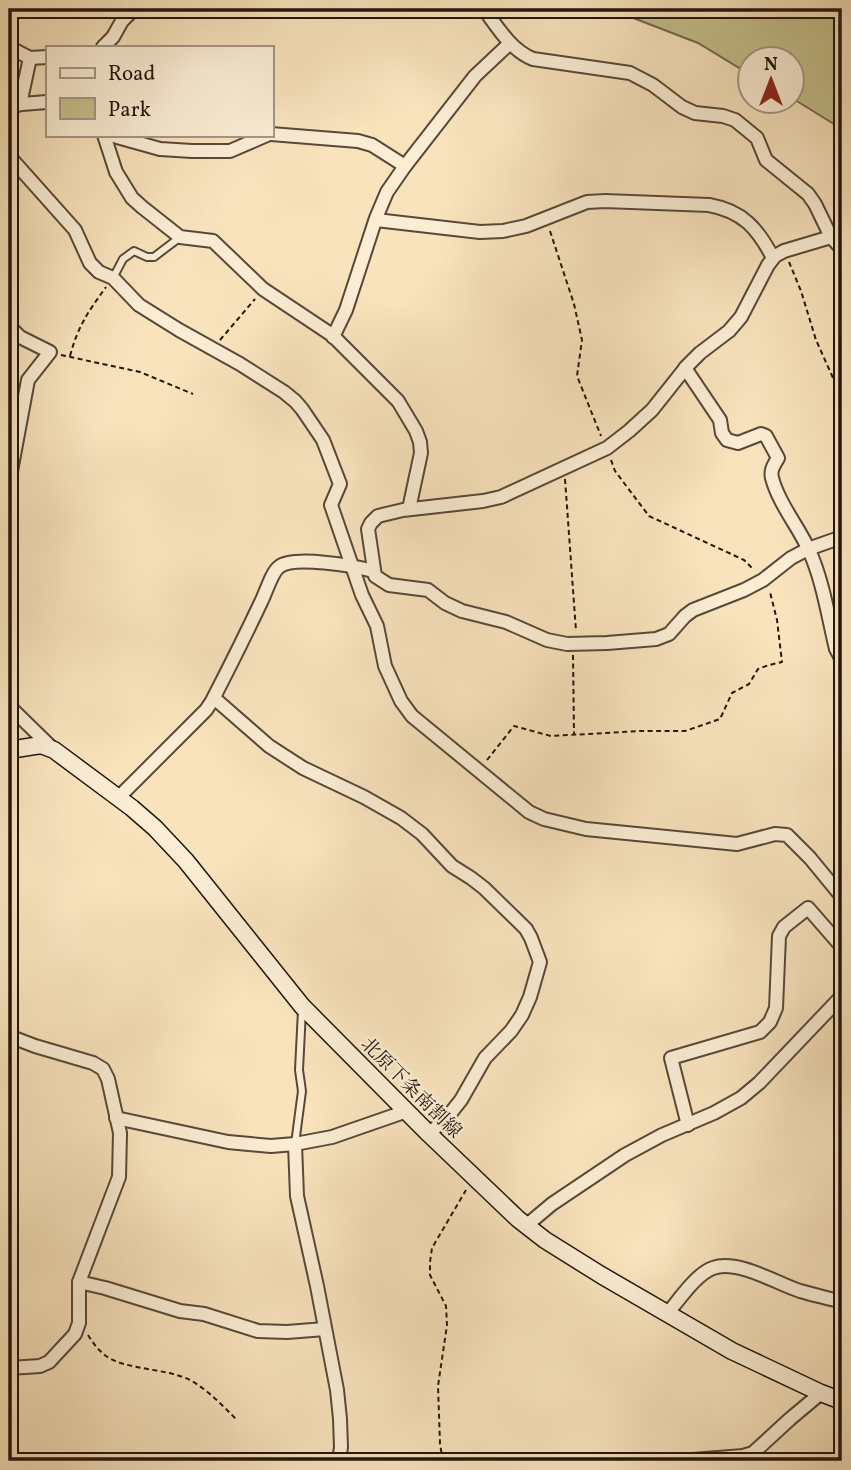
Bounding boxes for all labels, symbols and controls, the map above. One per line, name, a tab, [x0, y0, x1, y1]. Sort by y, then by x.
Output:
legend	[46, 46, 273, 136]
north arrow	[736, 46, 806, 116]
text: N	[764, 52, 778, 78]
text: Road	[108, 60, 155, 89]
text: Park	[108, 96, 151, 125]
street label: 北原下条南割線	[354, 1032, 467, 1145]

